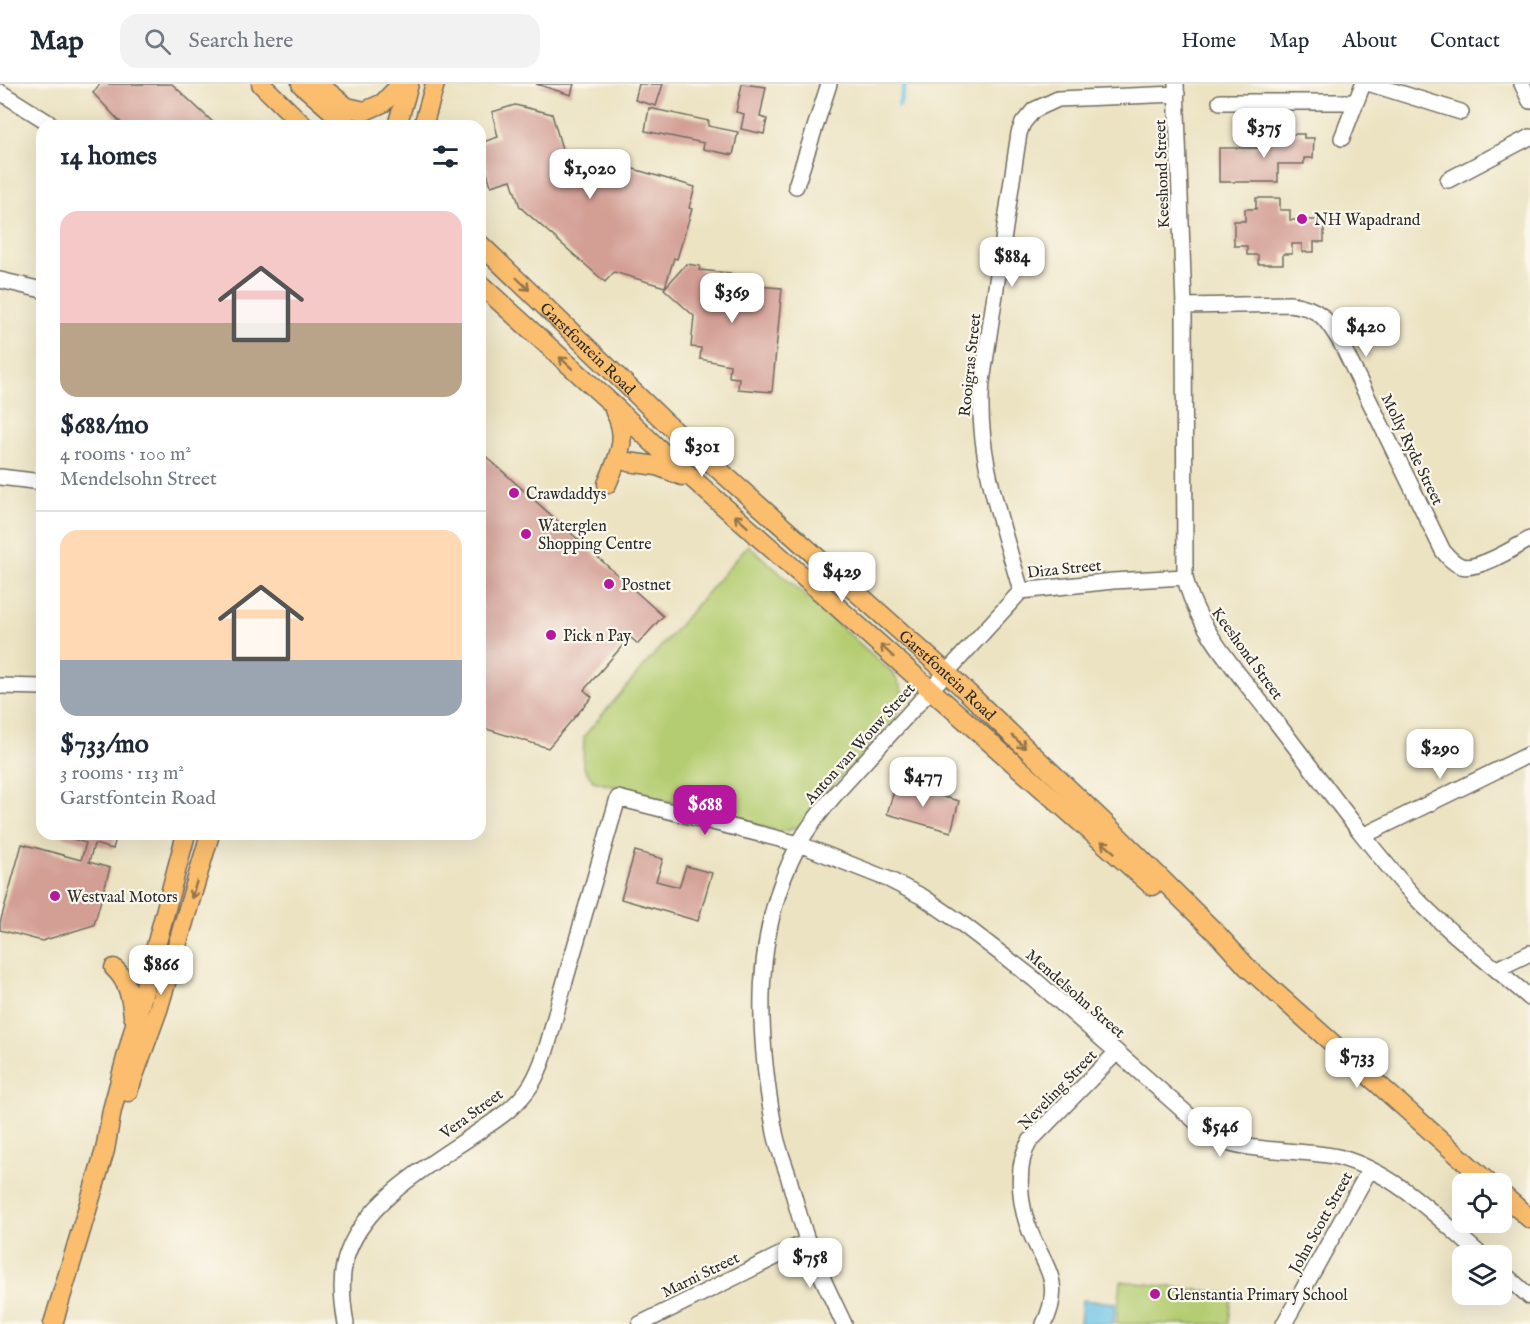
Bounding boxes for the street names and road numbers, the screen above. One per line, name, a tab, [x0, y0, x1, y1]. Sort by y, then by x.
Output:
street label: Keeshond Street	[1151, 119, 1175, 229]
street label: Garstfontein Road	[535, 299, 639, 400]
street label: Rooigras Street	[956, 312, 986, 418]
street label: Molly Ryde Street	[1376, 391, 1447, 509]
street label: Diza Street	[1026, 556, 1103, 584]
street label: Keeshond Street	[1206, 604, 1287, 705]
street label: Garstfontein Road	[894, 627, 999, 726]
street label: Anton van Wouw Street	[800, 679, 921, 810]
street label: Mendelsohn Street	[1021, 946, 1129, 1044]
street label: Neveling Street	[1015, 1046, 1102, 1135]
street label: Vera Street	[436, 1085, 508, 1145]
street label: John Scott Street	[1285, 1168, 1358, 1279]
street label: Marni Street	[659, 1248, 743, 1303]

